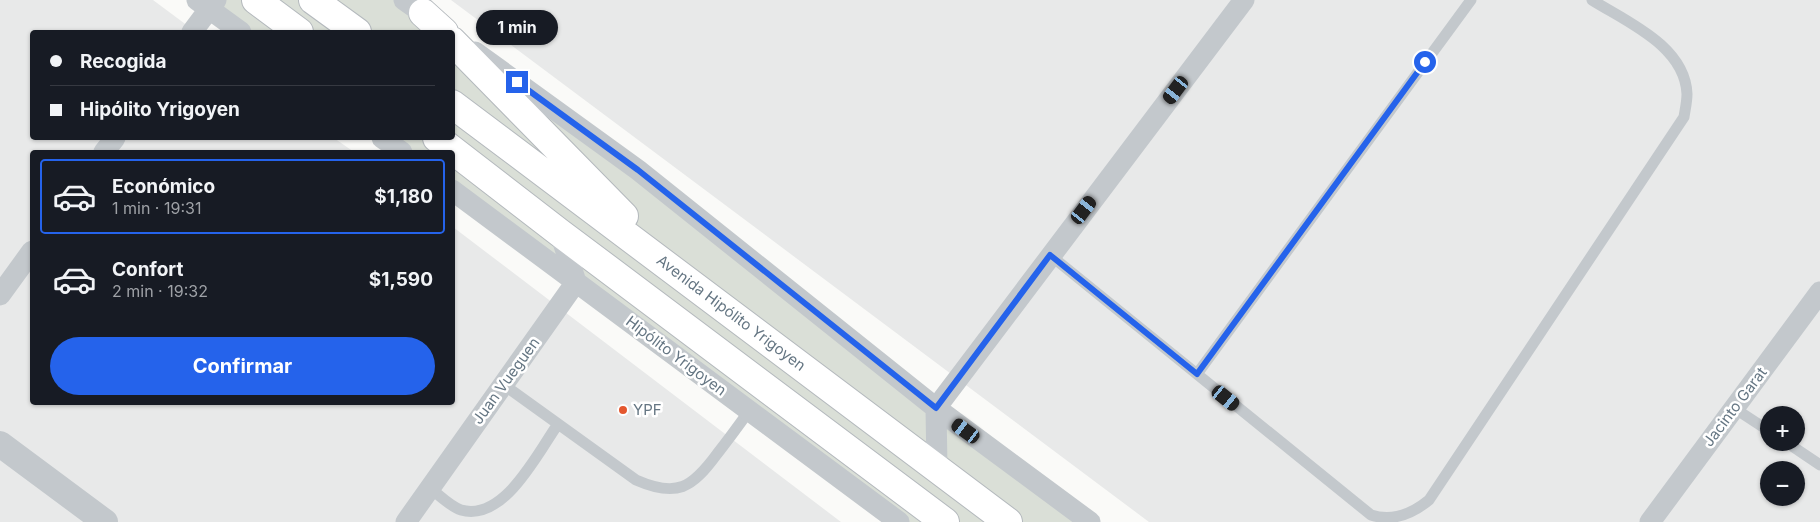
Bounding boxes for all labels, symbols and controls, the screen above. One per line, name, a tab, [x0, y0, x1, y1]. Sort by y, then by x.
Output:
callout: 1 min	[476, 9, 558, 44]
text: 1 min	[497, 17, 537, 37]
text: Recogida	[80, 50, 167, 73]
route start	[1414, 51, 1436, 73]
route end	[506, 71, 528, 93]
car	[1160, 74, 1191, 106]
text: Hipólito Yrigoyen	[80, 98, 240, 121]
icon: car	[52, 174, 97, 219]
text: Económico	[112, 175, 215, 198]
text: $1,180	[374, 185, 433, 208]
car	[1068, 194, 1099, 226]
text: 1 min · 19:31	[112, 198, 201, 218]
street label: Avenida Hipólito Yrigoyen	[653, 251, 809, 375]
icon: car	[52, 257, 97, 302]
text: Confort	[112, 258, 183, 281]
text: $1,590	[369, 268, 433, 291]
text: 2 min · 19:32	[112, 281, 208, 301]
street label: Hipólito Yrigoyen	[622, 312, 730, 400]
street label: Juan Vueguen	[468, 334, 543, 428]
button: Confirmar	[50, 337, 435, 395]
street label: Jacinto Garat	[1699, 363, 1771, 450]
car	[1209, 383, 1242, 413]
place label: YPF	[633, 400, 662, 419]
marker: YPF	[617, 404, 629, 416]
map controls	[1760, 406, 1805, 506]
button: +	[1760, 406, 1805, 451]
car	[949, 416, 982, 446]
button: −	[1760, 461, 1805, 506]

